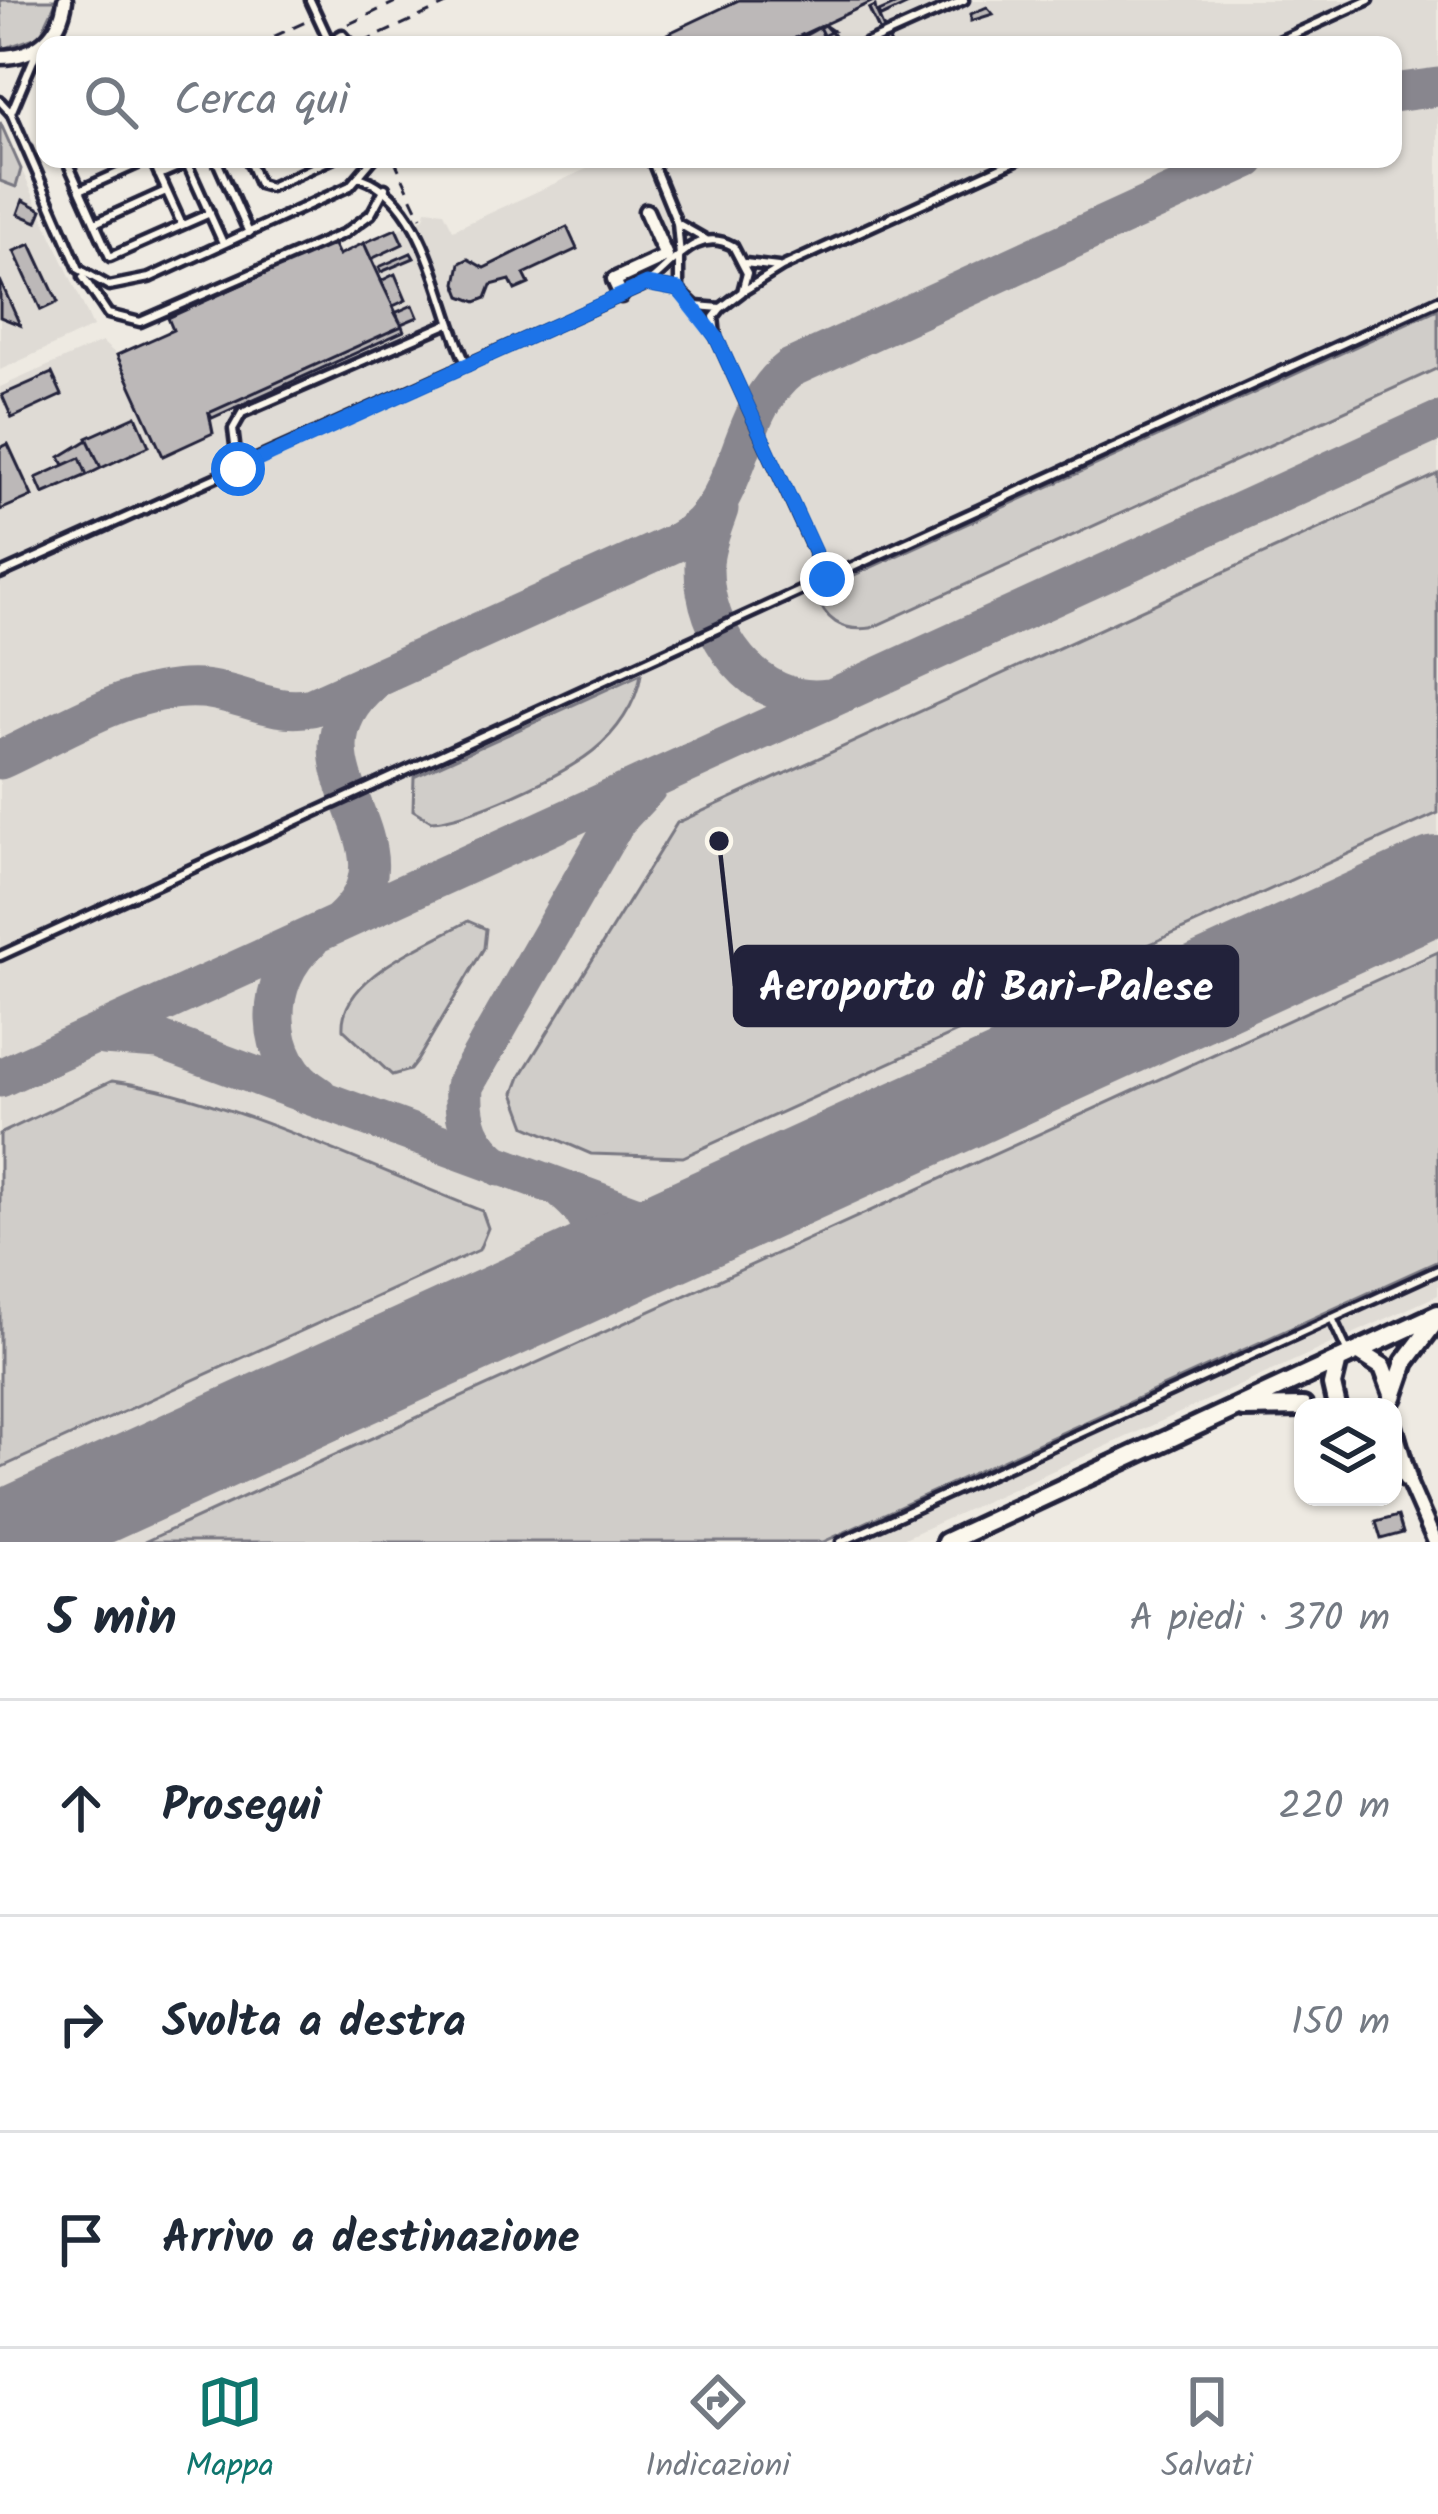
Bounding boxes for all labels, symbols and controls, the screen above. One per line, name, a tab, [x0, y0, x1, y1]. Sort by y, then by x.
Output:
search box	[36, 36, 1402, 168]
text: Cerca qui	[174, 66, 349, 138]
icon: search	[78, 69, 144, 135]
route start	[211, 442, 265, 496]
route end	[800, 552, 854, 606]
callout: Aeroporto di Bari-Palese	[735, 947, 1237, 1025]
text: Aeroporto di Bari-Palese	[759, 956, 1213, 1023]
map controls	[1294, 1398, 1402, 1506]
button: layers	[1294, 1398, 1402, 1506]
text: 5 min	[48, 1580, 177, 1661]
text: A piedi · 370 m	[1129, 1589, 1390, 1651]
text: Prosegui	[162, 1772, 322, 1844]
icon: ahead	[48, 1775, 114, 1841]
text: 220 m	[1278, 1777, 1390, 1839]
text: Svolta a destra	[162, 1988, 466, 2060]
icon: right	[48, 1991, 114, 2057]
text: 150 m	[1291, 1993, 1390, 2055]
text: Arrivo a destinazione	[162, 2204, 580, 2276]
icon: arrive	[48, 2207, 114, 2273]
tab: Mappa	[186, 2369, 274, 2494]
tab: Indicazioni	[645, 2369, 790, 2494]
tab: Salvati	[1161, 2369, 1252, 2494]

